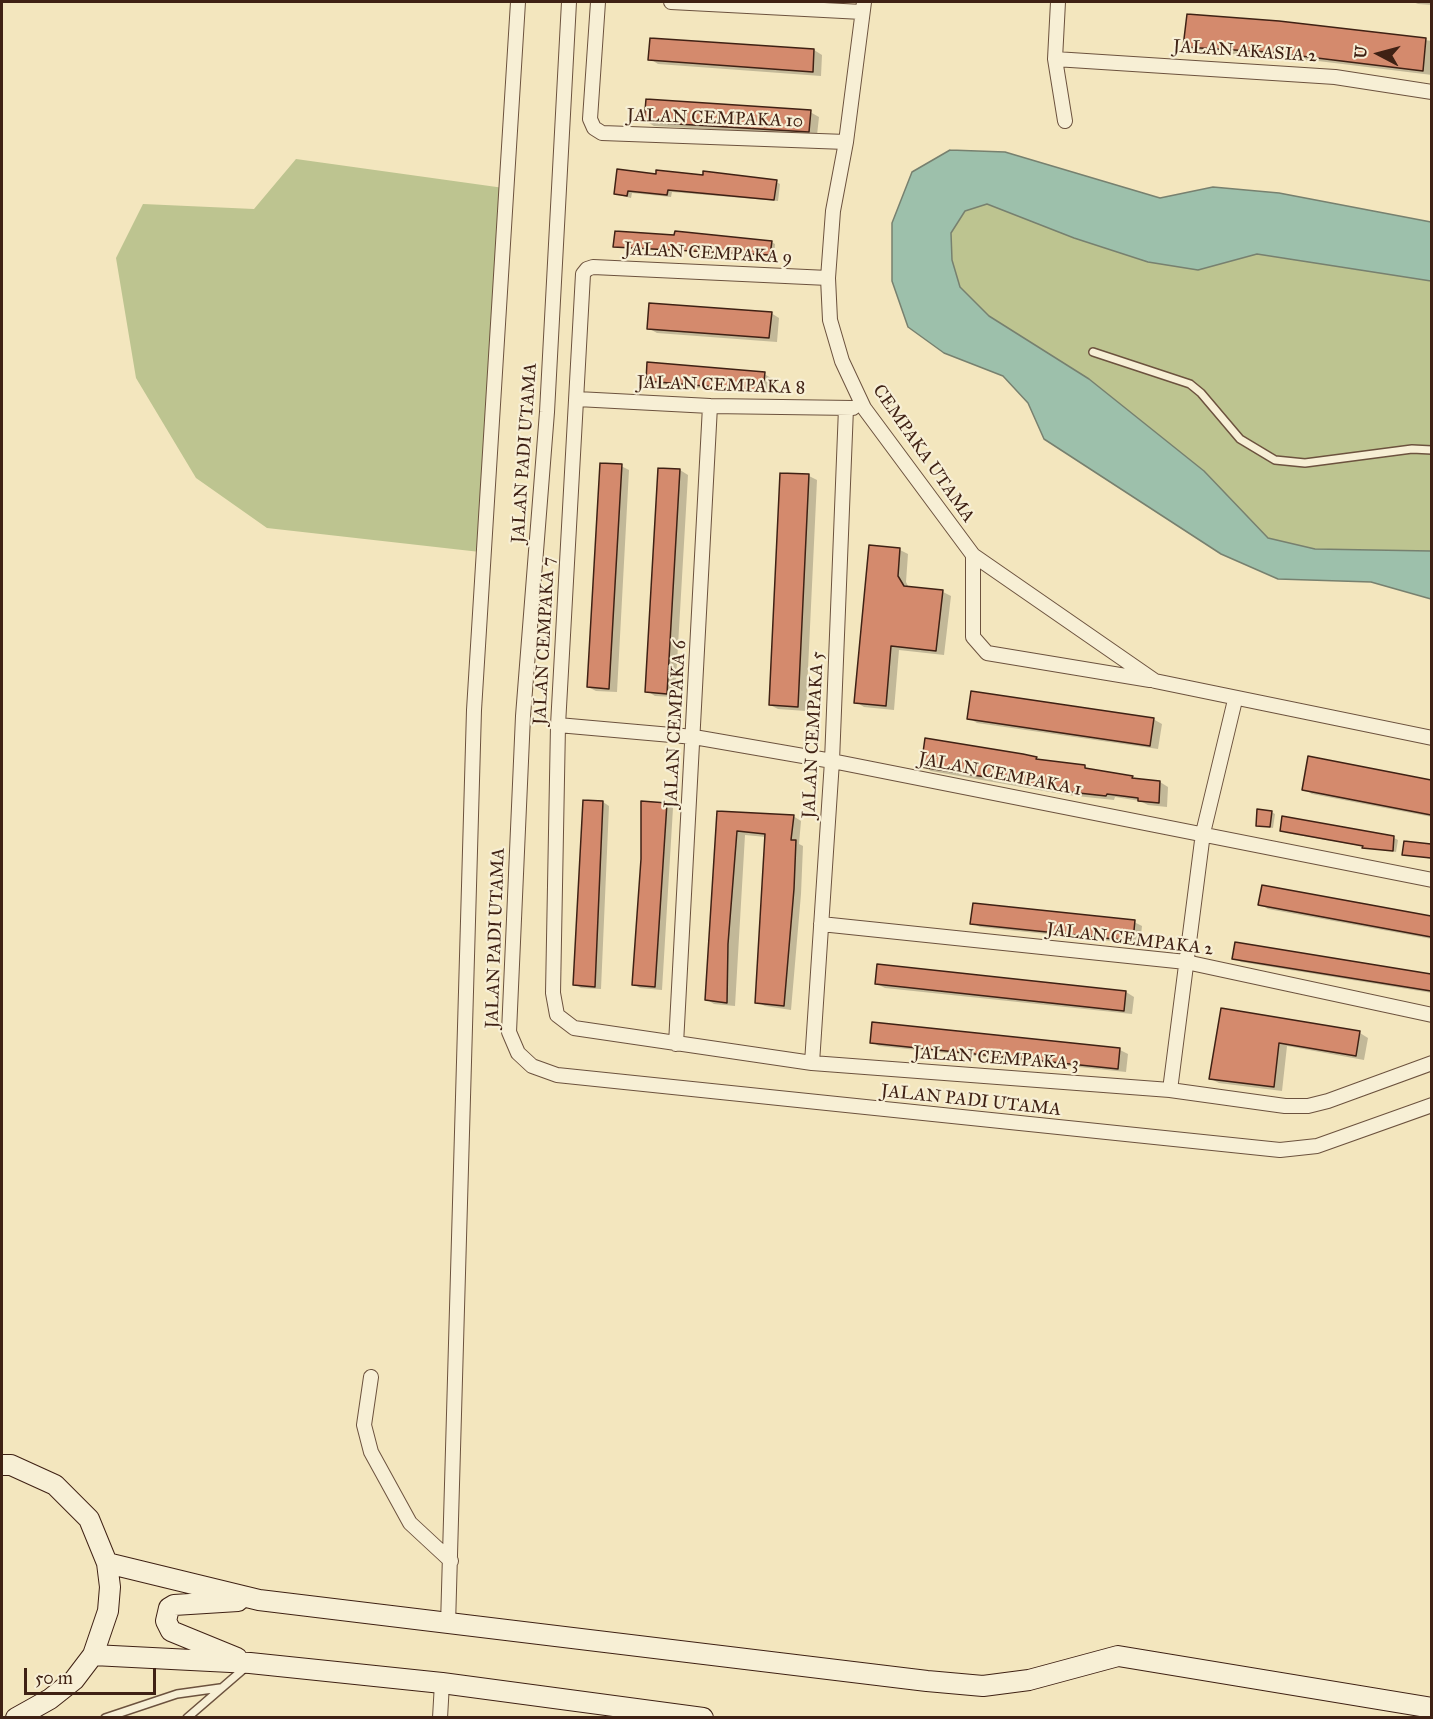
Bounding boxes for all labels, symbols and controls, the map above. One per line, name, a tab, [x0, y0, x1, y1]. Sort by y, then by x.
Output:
north arrow	[1349, 24, 1409, 84]
street label: JALAN AKASIA 2	[1172, 36, 1318, 68]
text: U	[1350, 45, 1371, 59]
street label: JALAN CEMPAKA 10	[627, 105, 803, 133]
street label: JALAN CEMPAKA 9	[623, 239, 793, 269]
street label: JALAN PADI UTAMA	[508, 362, 542, 544]
street label: JALAN CEMPAKA 8	[636, 372, 806, 400]
street label: CEMPAKA UTAMA	[867, 381, 979, 527]
street label: JALAN CEMPAKA 7	[530, 556, 560, 726]
street label: JALAN CEMPAKA 6	[661, 640, 691, 808]
street label: JALAN CEMPAKA 5	[799, 651, 829, 819]
street label: JALAN CEMPAKA 1	[917, 749, 1083, 801]
street label: JALAN PADI UTAMA	[482, 847, 510, 1029]
street label: JALAN CEMPAKA 2	[1045, 919, 1215, 961]
street label: JALAN CEMPAKA 3	[912, 1042, 1080, 1076]
street label: JALAN PADI UTAMA	[880, 1081, 1062, 1121]
scale bar	[27, 1656, 159, 1694]
text: 50 m	[35, 1667, 73, 1689]

